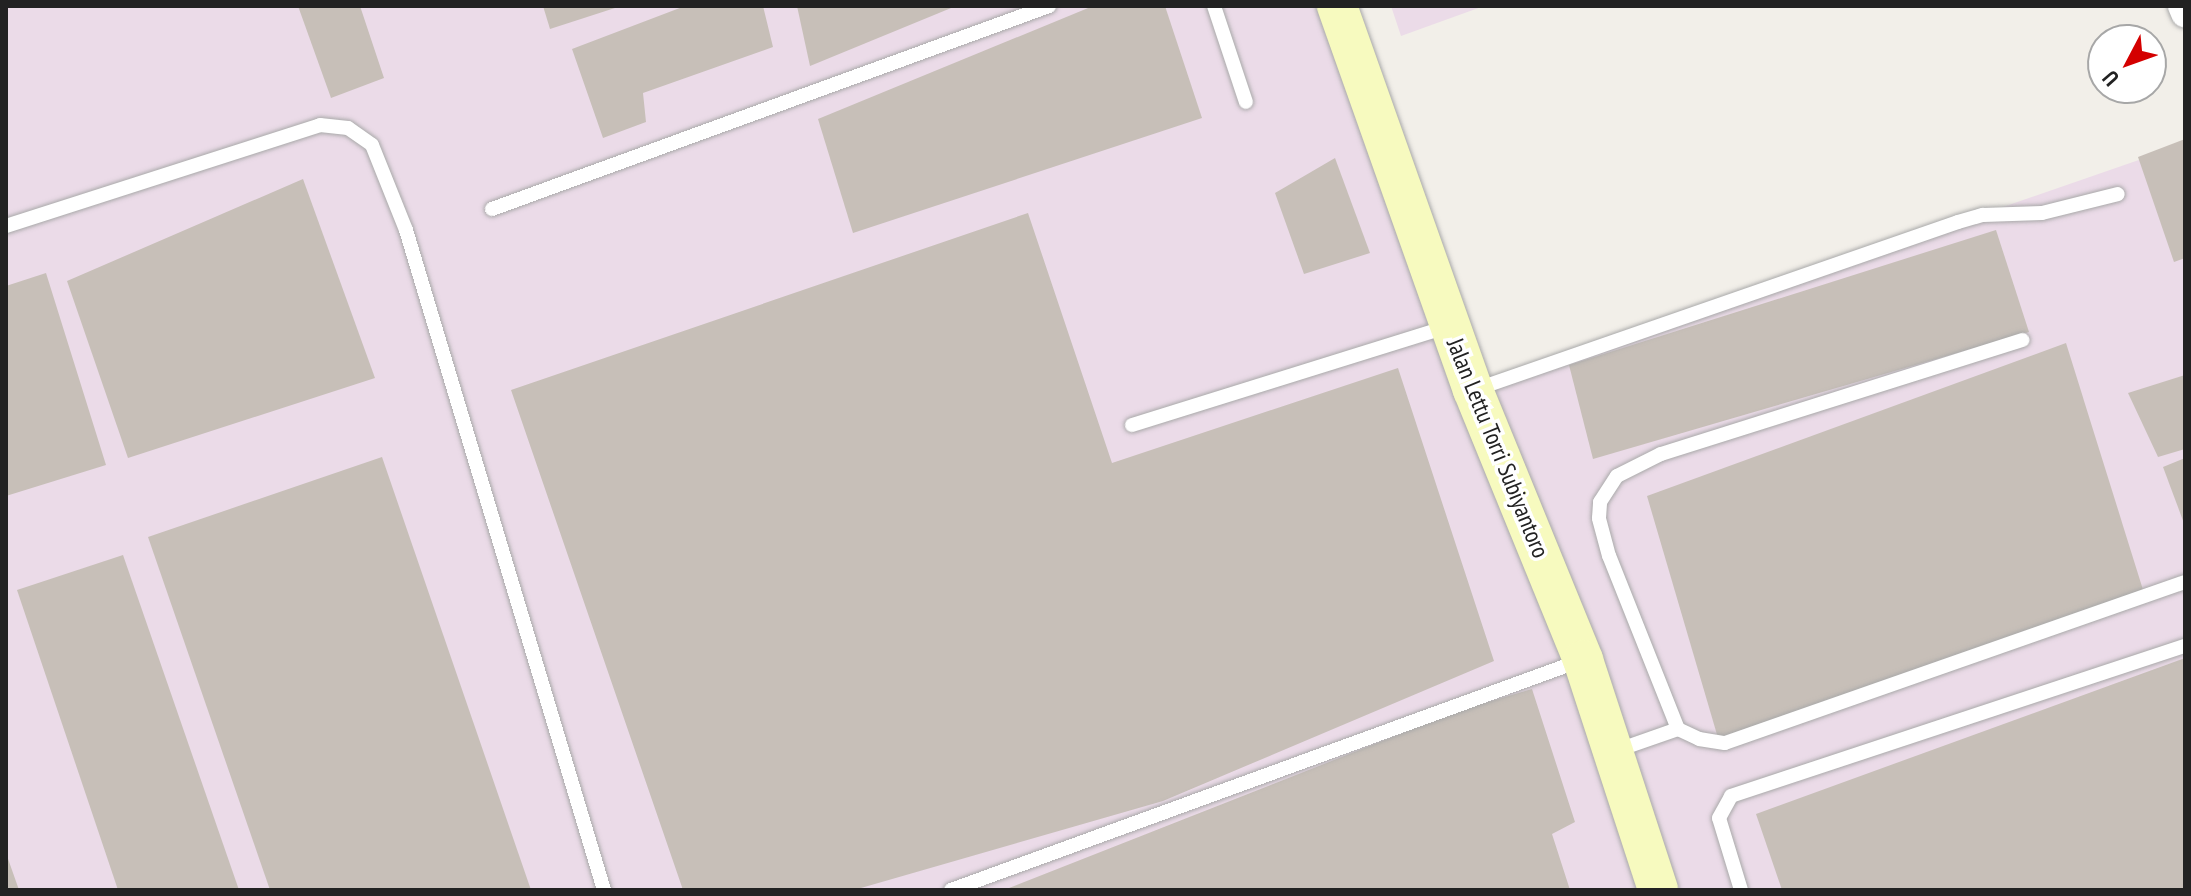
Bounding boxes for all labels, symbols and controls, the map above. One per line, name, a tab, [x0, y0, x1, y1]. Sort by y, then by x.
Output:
north arrow	[2087, 24, 2167, 104]
text: U	[2096, 65, 2125, 92]
street label: Jalan Lettu Torri Subiyantoro	[1441, 334, 1555, 562]

